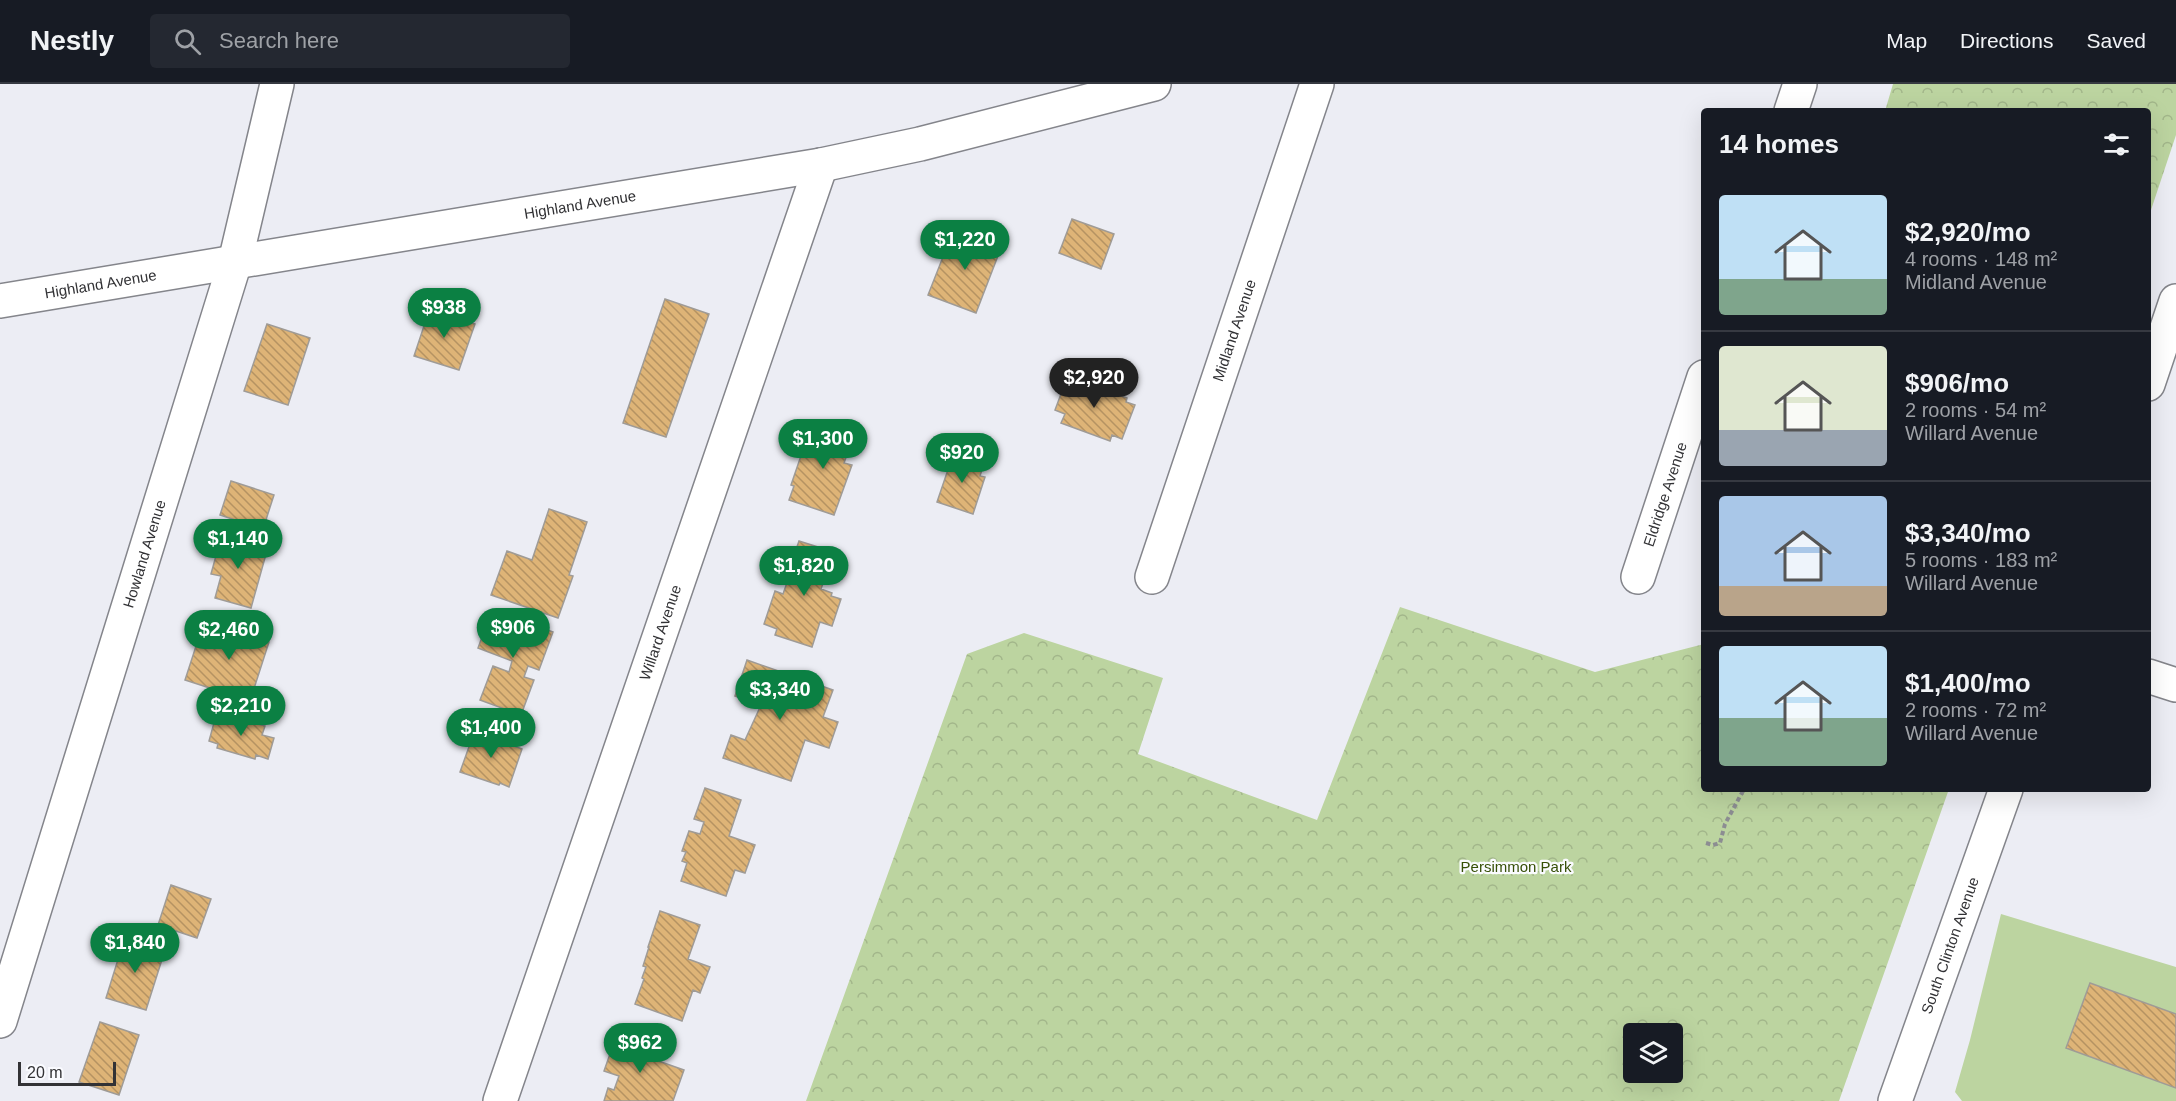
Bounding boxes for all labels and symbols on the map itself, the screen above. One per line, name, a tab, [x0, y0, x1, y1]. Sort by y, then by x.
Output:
street label: Highland Avenue	[523, 187, 637, 222]
pin: $1,220	[916, 220, 1014, 271]
street label: Highland Avenue	[43, 266, 158, 301]
street label: Midland Avenue	[1209, 277, 1259, 383]
pin: $938	[408, 288, 480, 339]
pin: $2,920	[1045, 358, 1143, 409]
pin: $1,300	[774, 419, 872, 470]
pin: $920	[926, 433, 998, 484]
street label: Eldridge Avenue	[1640, 440, 1690, 549]
street label: Howland Avenue	[119, 498, 169, 610]
pin: $1,140	[189, 519, 287, 570]
pin: $1,820	[755, 546, 853, 597]
street label: Willard Avenue	[636, 583, 684, 683]
pin: $906	[477, 608, 549, 659]
pin: $2,460	[180, 610, 278, 661]
pin: $3,340	[731, 670, 829, 721]
pin: $2,210	[192, 686, 290, 737]
pin: $1,400	[442, 708, 540, 759]
park label: Persimmon Park	[1461, 858, 1572, 875]
street label: South Clinton Avenue	[1918, 875, 1982, 1016]
pin: $1,840	[86, 923, 184, 974]
pin: $962	[604, 1023, 676, 1074]
scale bar	[18, 1059, 116, 1086]

